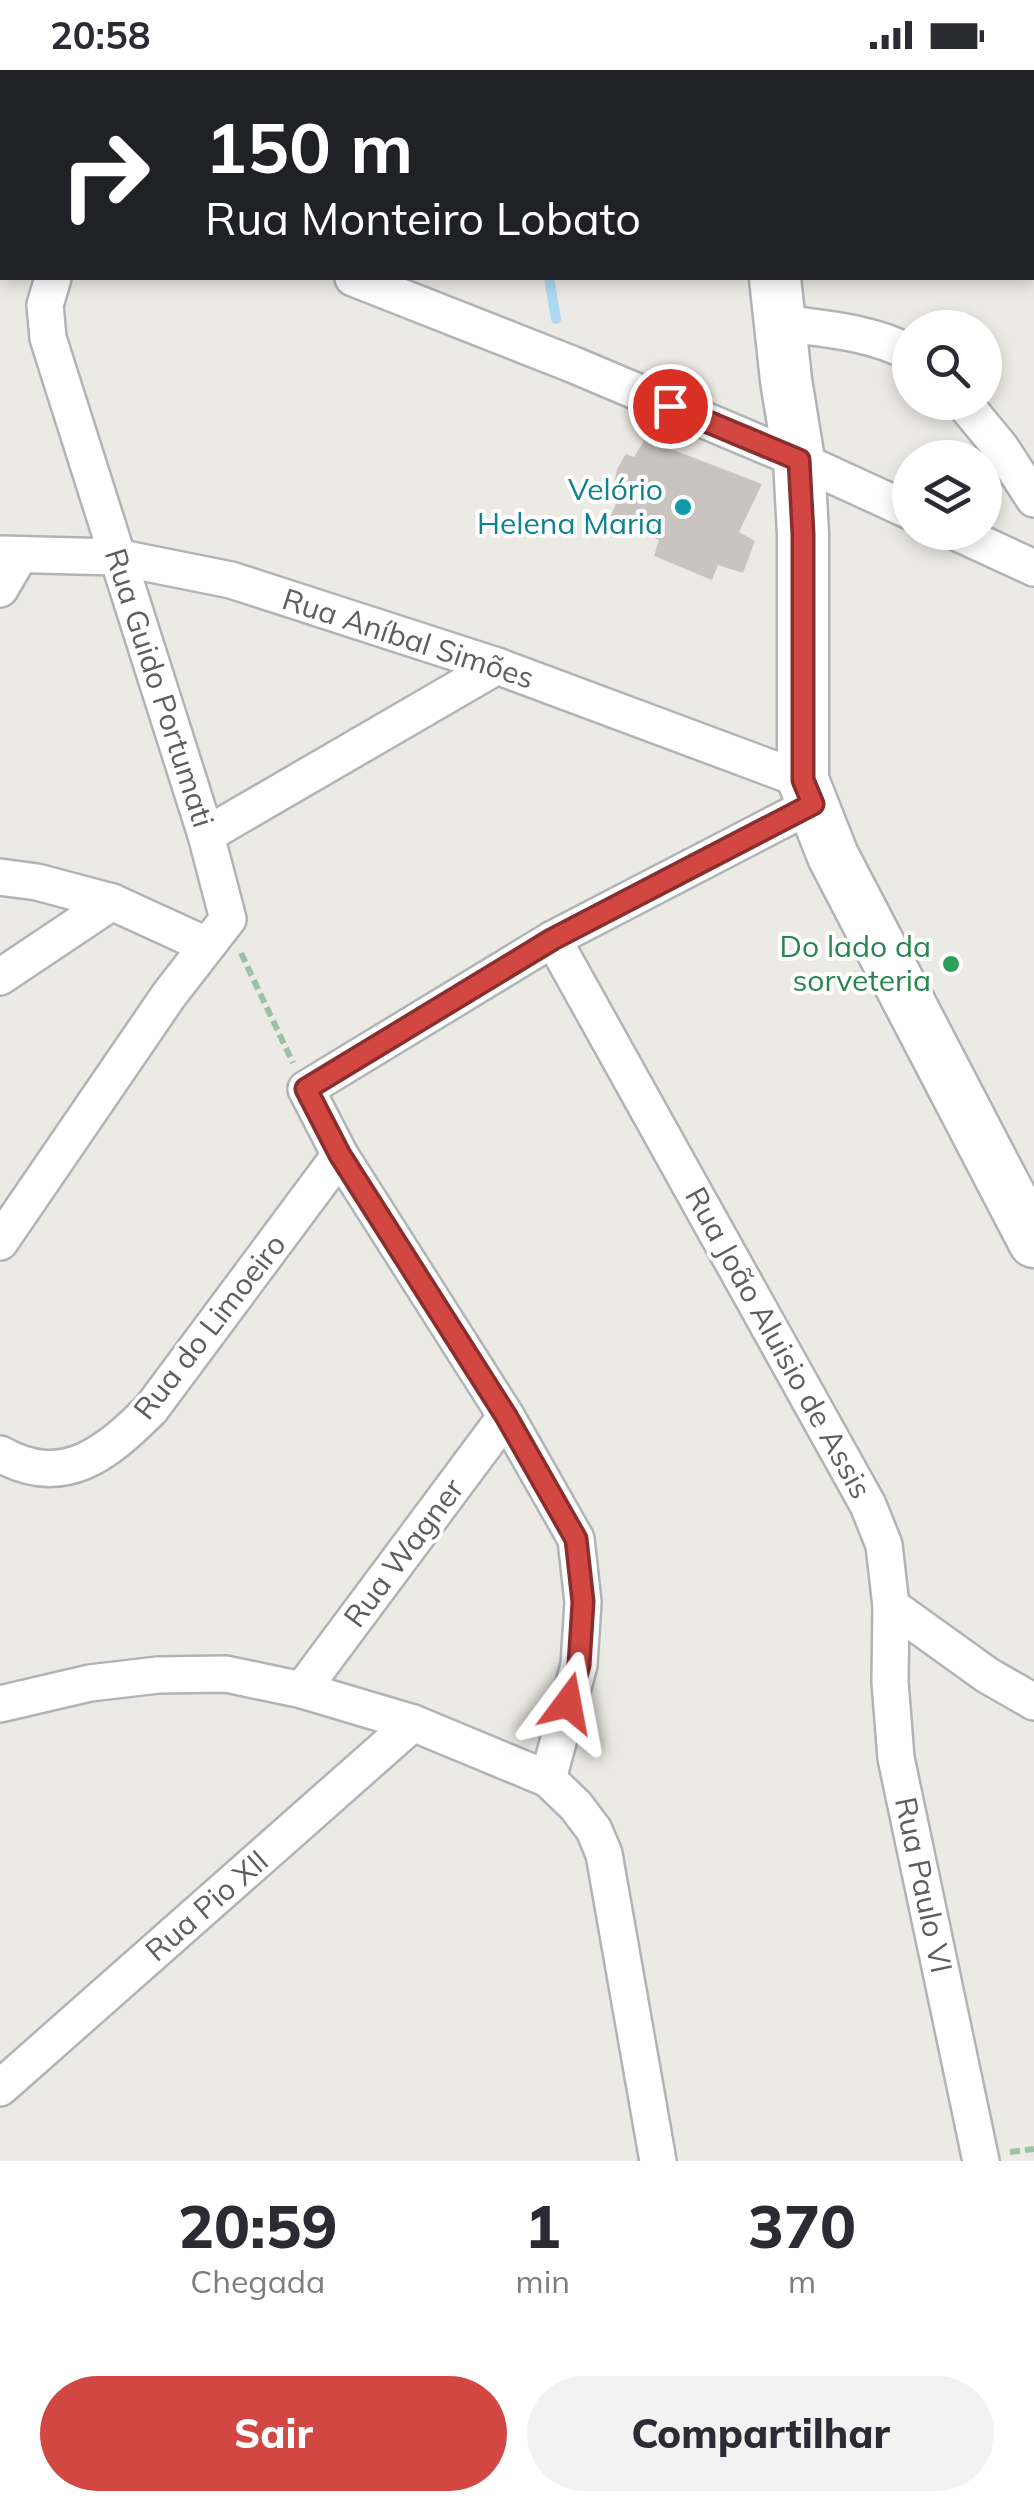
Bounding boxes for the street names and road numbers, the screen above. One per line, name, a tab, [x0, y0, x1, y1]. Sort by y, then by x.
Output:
street label: Rua Guido Portumati	[97, 544, 223, 832]
street label: Rua Aníbal Simões	[278, 579, 539, 697]
street label: Rua João Aluisio de Assis	[677, 1180, 880, 1505]
street label: Rua do Limoeiro	[125, 1226, 293, 1427]
street label: Rua Wagner	[335, 1470, 472, 1634]
street label: Rua Paulo VI	[887, 1793, 961, 1976]
street label: Rua Pio XII	[137, 1841, 276, 1969]

